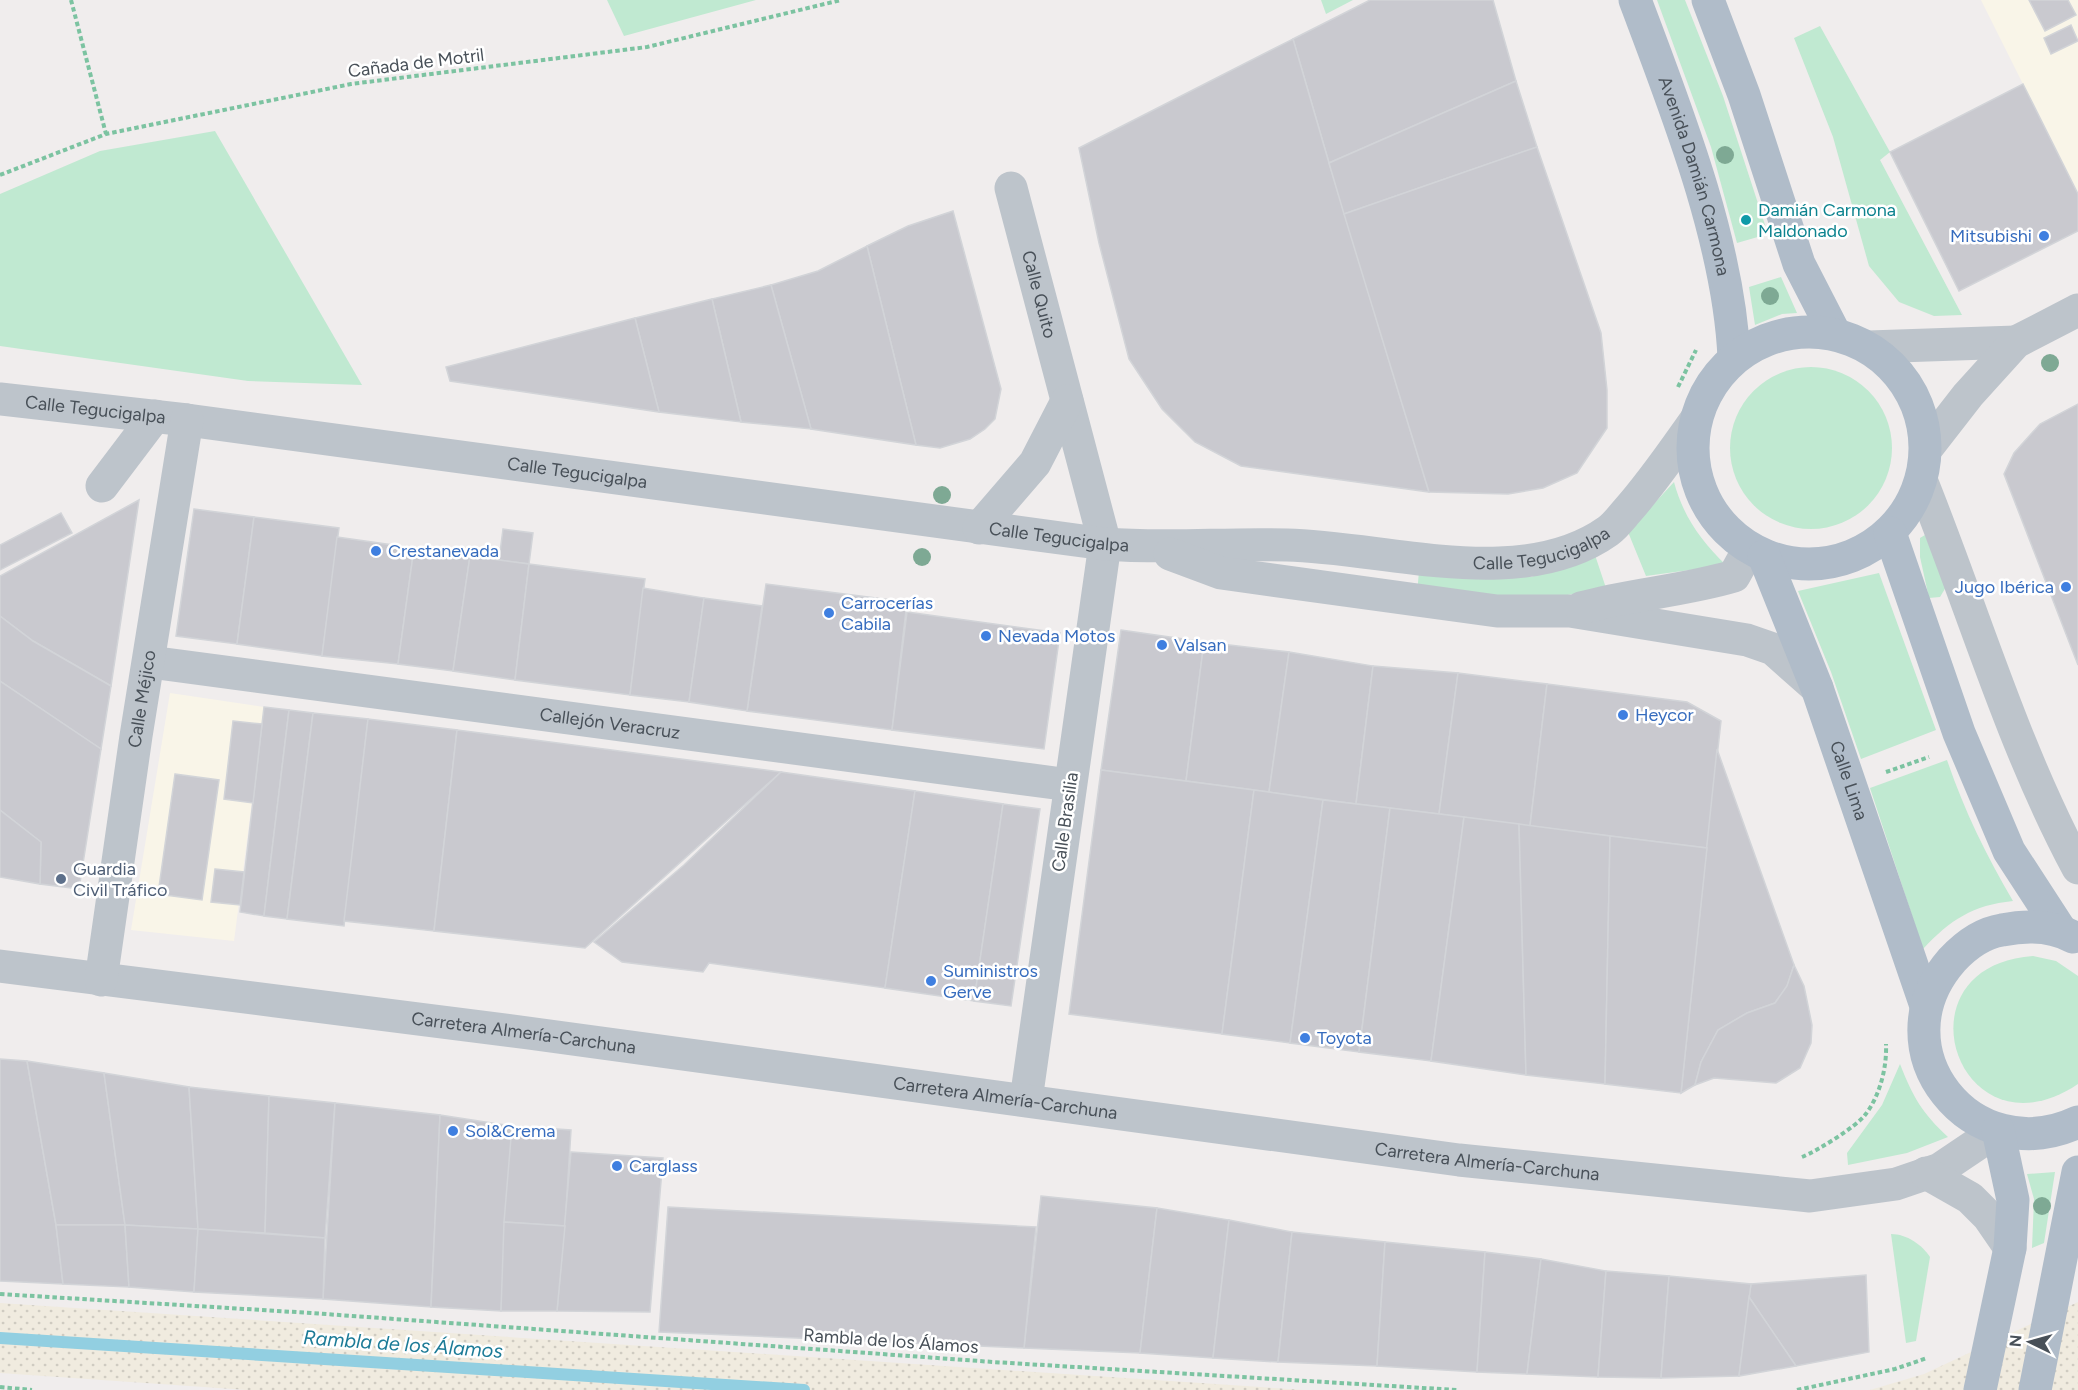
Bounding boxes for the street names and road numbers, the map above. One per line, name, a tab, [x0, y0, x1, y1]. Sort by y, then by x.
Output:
street label: Cañada de Motril	[347, 44, 485, 82]
street label: Avenida Damián Carmona	[1654, 73, 1734, 278]
street label: Calle Quito	[1017, 248, 1061, 341]
street label: Calle Tegucigalpa	[24, 391, 167, 429]
street label: Calle Tegucigalpa	[506, 452, 649, 493]
street label: Calle Tegucigalpa	[987, 517, 1130, 556]
street label: Calle Tegucigalpa	[1473, 522, 1614, 574]
street label: Calle Méjico	[123, 648, 161, 749]
street label: Callejón Veracruz	[538, 703, 682, 744]
street label: Calle Lima	[1825, 738, 1872, 823]
street label: Calle Brasilia	[1047, 771, 1083, 873]
street label: Carretera Almería-Carchuna	[410, 1007, 637, 1059]
street label: Carretera Almería-Carchuna	[892, 1072, 1119, 1124]
street label: Carretera Almería-Carchuna	[1373, 1138, 1601, 1185]
street label: Rambla de los Álamos	[803, 1324, 979, 1358]

